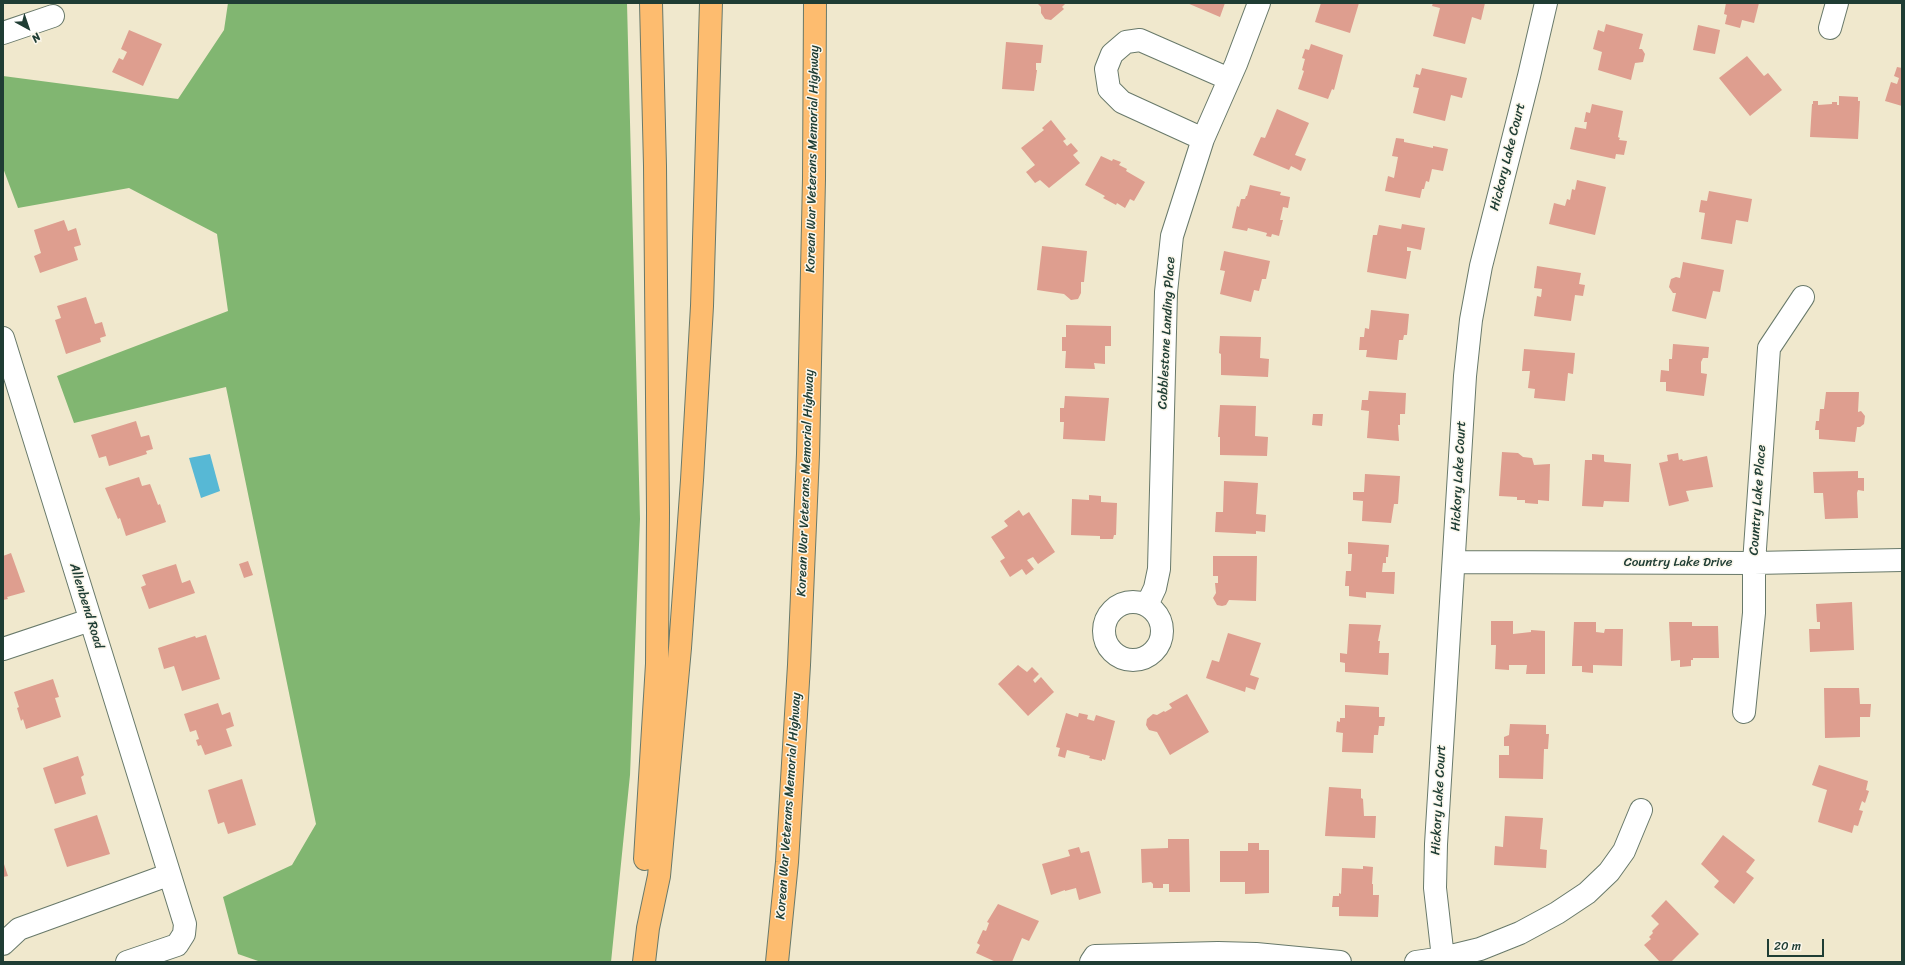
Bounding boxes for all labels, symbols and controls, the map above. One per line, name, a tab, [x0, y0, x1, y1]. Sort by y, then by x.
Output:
north arrow	[8, 8, 48, 48]
text: N	[27, 28, 45, 47]
street label: Korean War Veterans Memorial Highway	[803, 45, 823, 273]
street label: Hickory Lake Court	[1487, 102, 1529, 212]
street label: Cobblestone Landing Place	[1155, 256, 1179, 410]
street label: Korean War Veterans Memorial Highway	[794, 369, 818, 597]
street label: Hickory Lake Court	[1448, 420, 1470, 532]
street label: Country Lake Place	[1746, 444, 1770, 556]
street label: Country Lake Drive	[1624, 555, 1732, 571]
street label: Allenbend Road	[66, 561, 106, 651]
street label: Korean War Veterans Memorial Highway	[773, 692, 805, 920]
street label: Hickory Lake Court	[1428, 744, 1450, 856]
scale bar	[1769, 931, 1826, 957]
text: 20 m	[1774, 935, 1801, 957]

